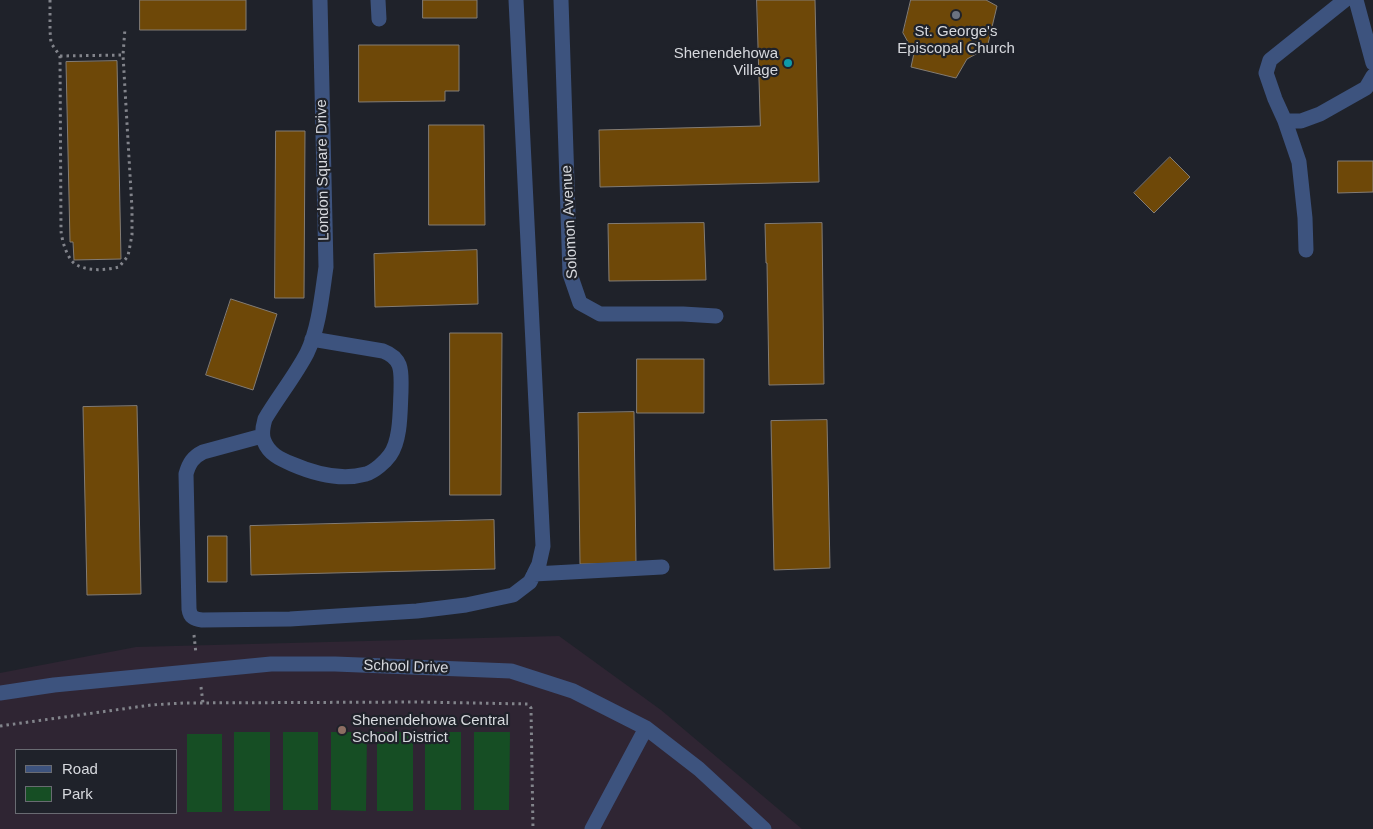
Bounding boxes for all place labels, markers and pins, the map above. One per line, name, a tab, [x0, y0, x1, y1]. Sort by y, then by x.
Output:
marker: St. George's Episcopal Church	[950, 9, 962, 21]
place label: St. George's Episcopal Church	[897, 23, 1015, 58]
place label: Shenendehowa Village	[674, 45, 778, 80]
marker: Shenendehowa Village	[782, 57, 794, 69]
place label: Shenendehowa Central School District	[352, 712, 509, 747]
marker: Shenendehowa Central School District	[336, 724, 348, 736]

